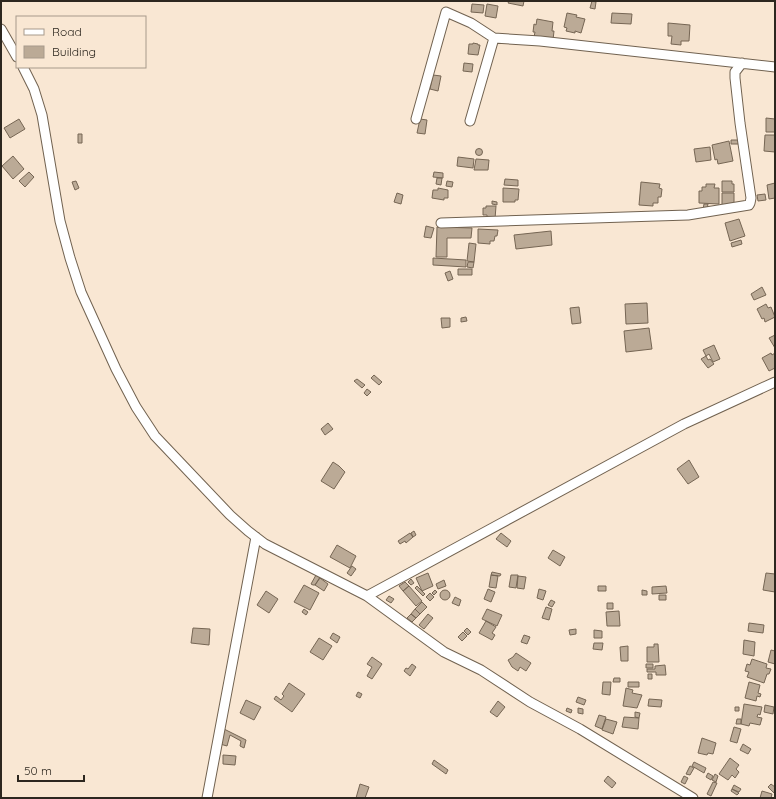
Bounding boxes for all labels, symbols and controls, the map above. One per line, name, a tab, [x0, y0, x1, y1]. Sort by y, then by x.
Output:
legend	[16, 16, 146, 68]
text: Road	[52, 24, 82, 39]
text: Building	[52, 44, 96, 59]
scale bar	[18, 757, 84, 783]
text: 50 m	[24, 763, 52, 778]

